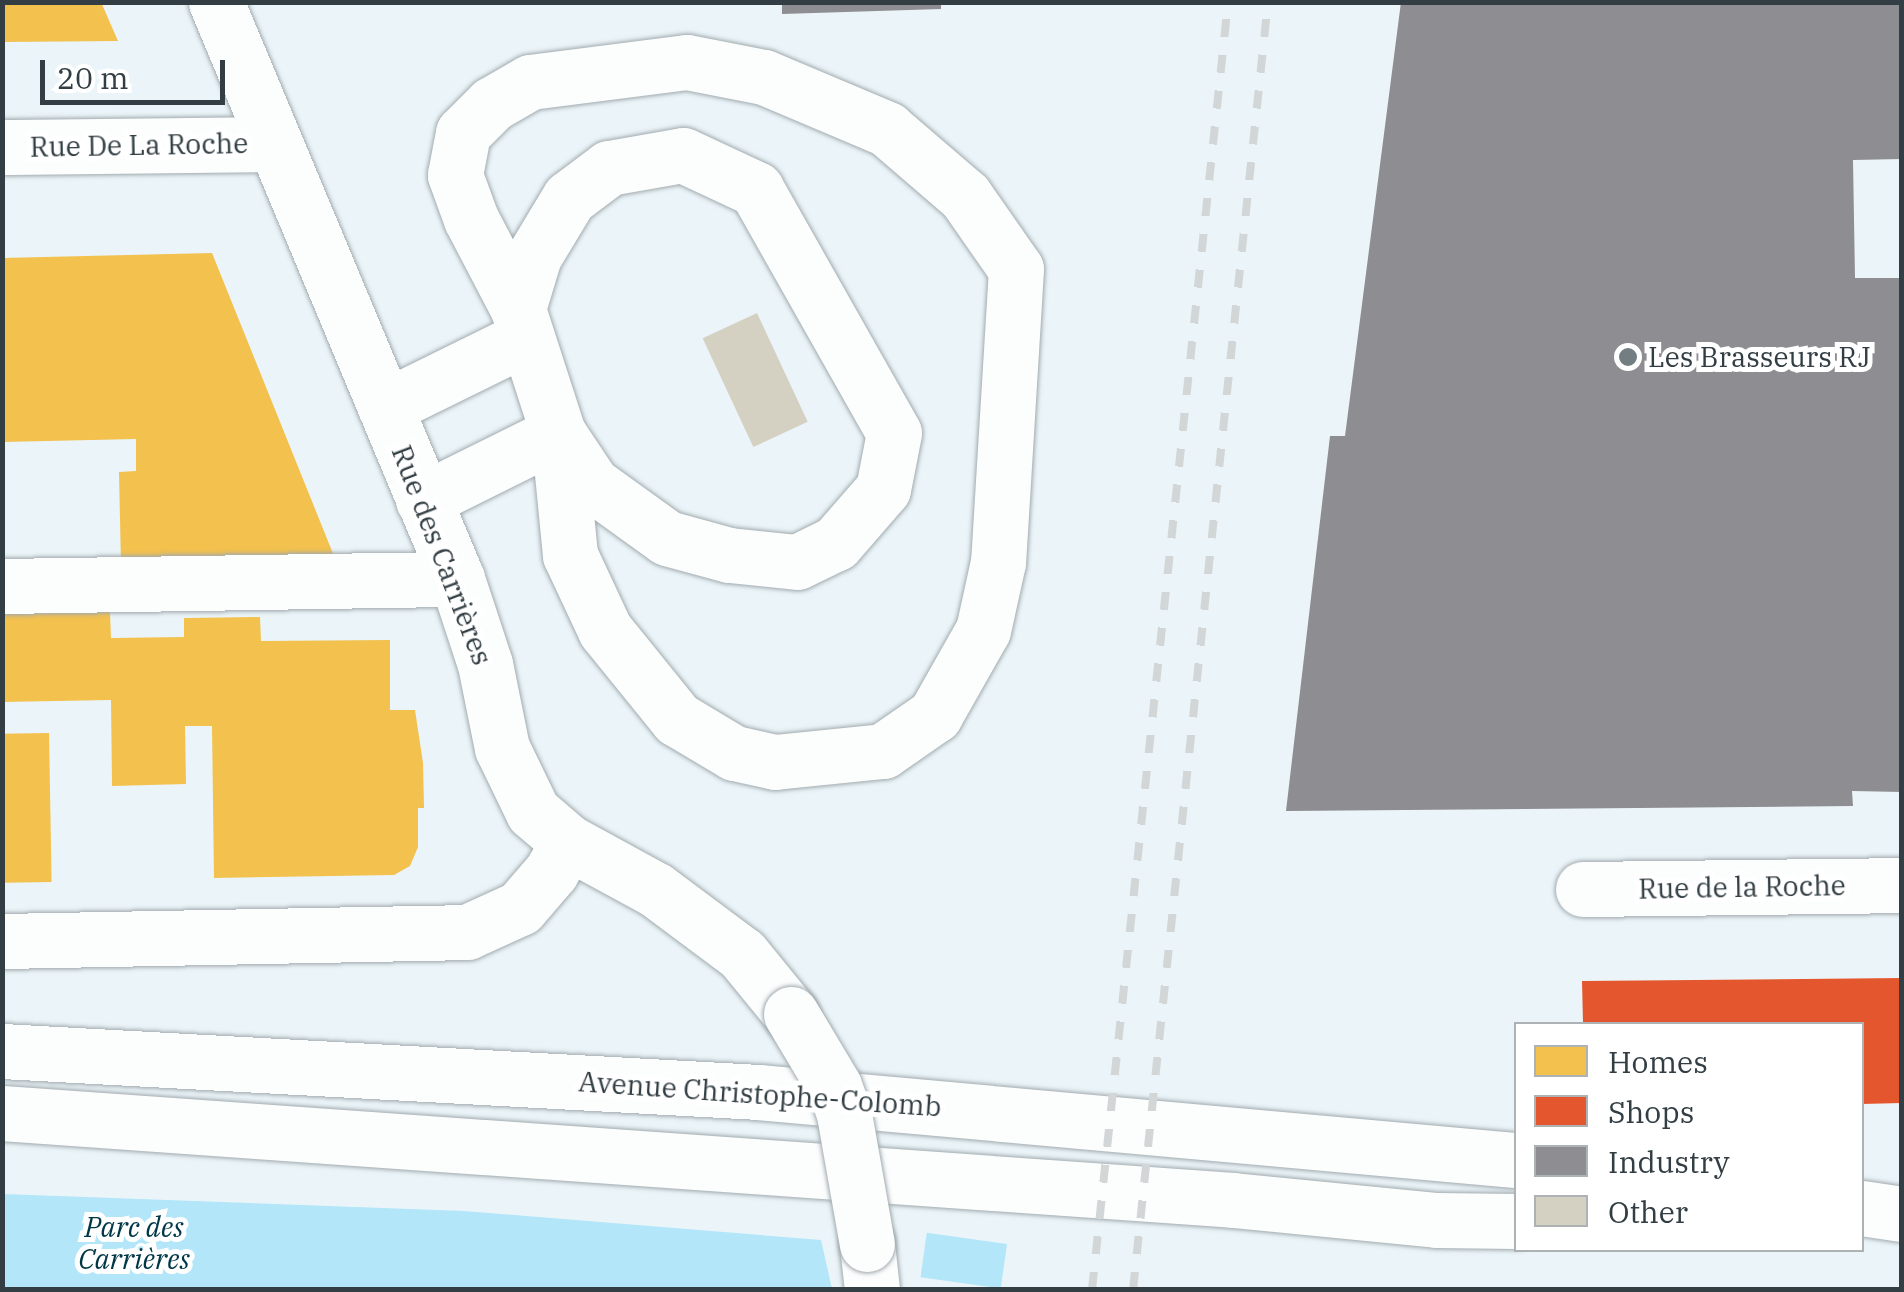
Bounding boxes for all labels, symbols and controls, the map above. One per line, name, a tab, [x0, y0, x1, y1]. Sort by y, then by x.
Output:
scale bar	[45, 40, 230, 102]
text: 20 m	[57, 58, 129, 97]
street label: Rue De La Roche	[29, 126, 249, 164]
place label: Les Brasseurs RJ	[1648, 340, 1871, 374]
marker: Les Brasseurs RJ	[1617, 346, 1639, 368]
street label: Rue des Carrières	[385, 440, 499, 670]
street label: Rue de la Roche	[1638, 868, 1846, 906]
legend	[1514, 1022, 1864, 1252]
text: Homes	[1608, 1042, 1708, 1081]
street label: Avenue Christophe-Colomb	[577, 1065, 943, 1123]
text: Shops	[1608, 1092, 1694, 1131]
text: Industry	[1608, 1142, 1730, 1181]
text: Other	[1608, 1192, 1688, 1231]
park label: Parc des Carrières	[78, 1210, 190, 1276]

